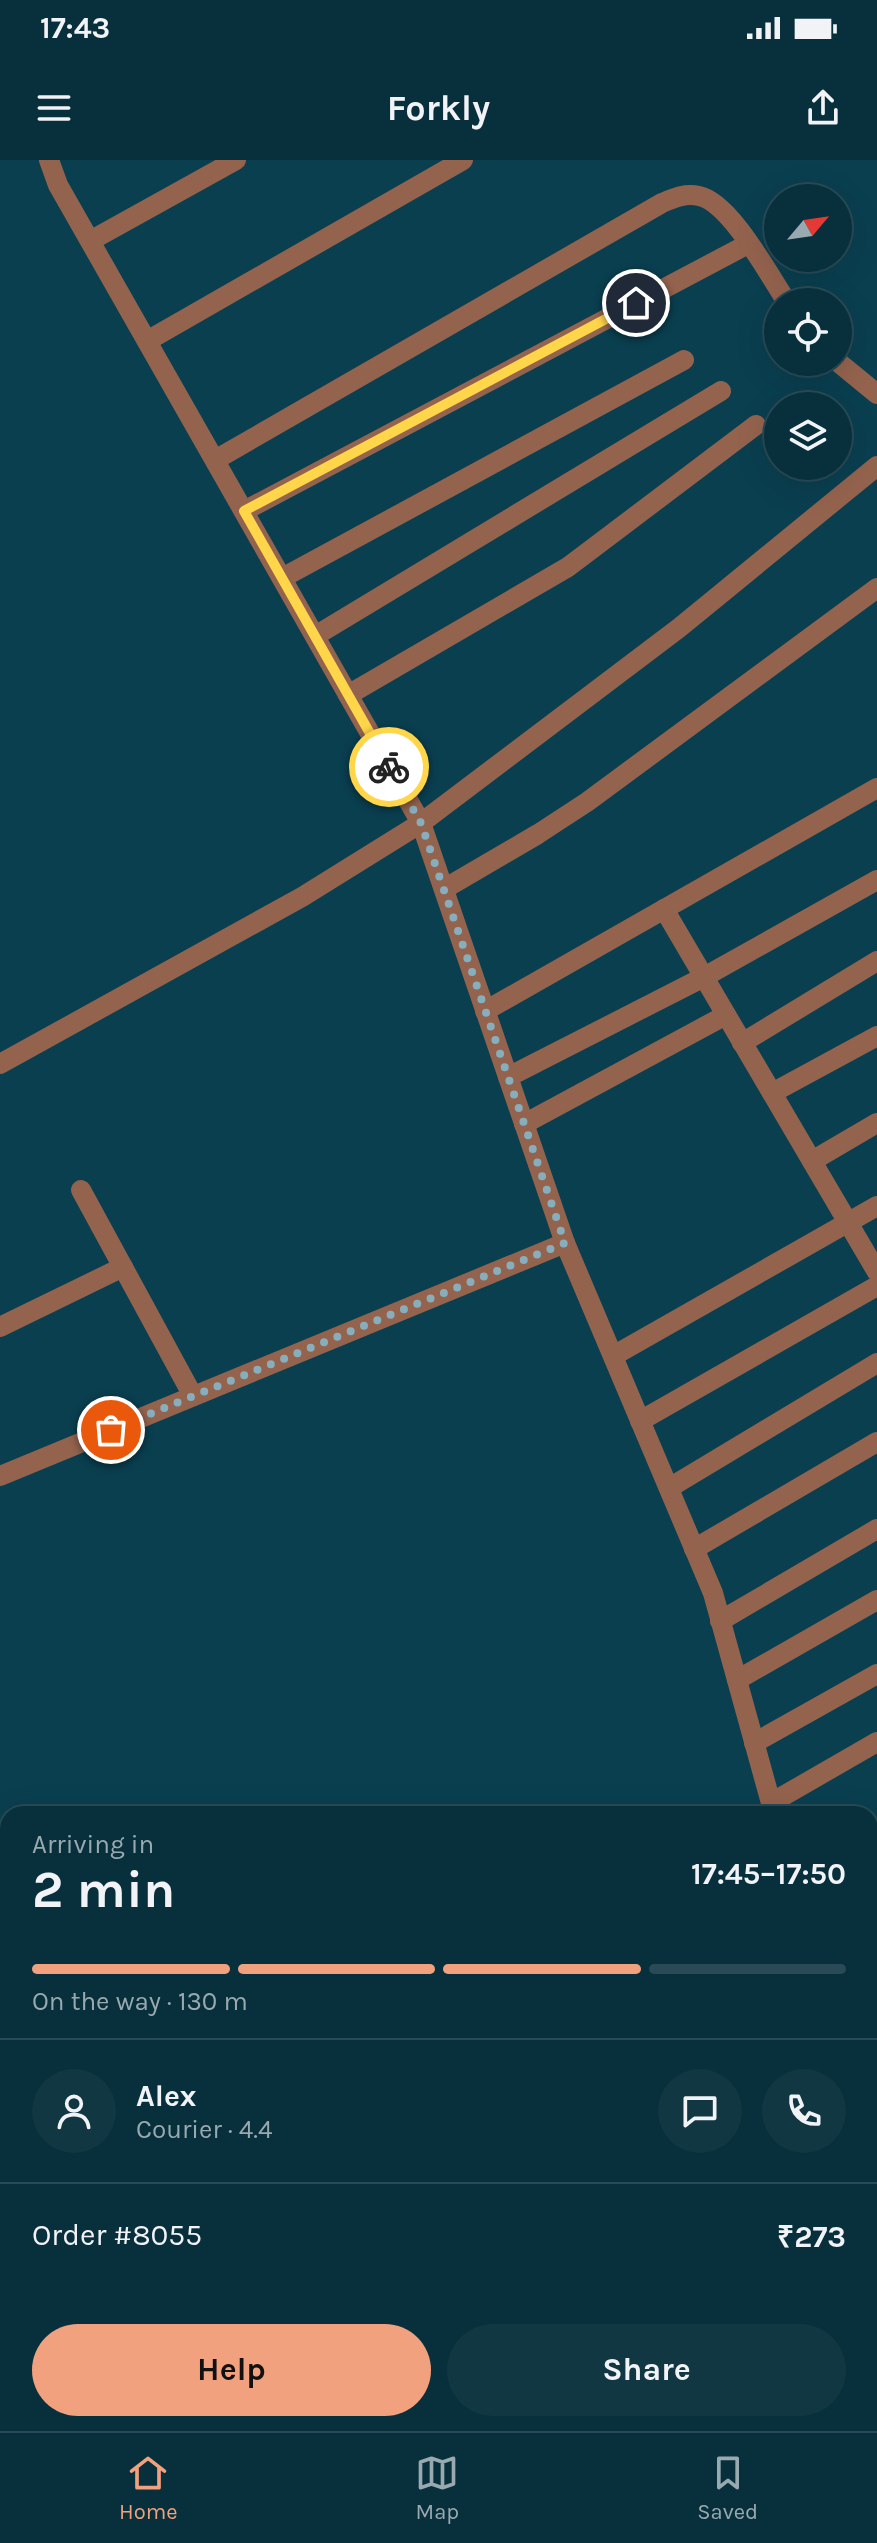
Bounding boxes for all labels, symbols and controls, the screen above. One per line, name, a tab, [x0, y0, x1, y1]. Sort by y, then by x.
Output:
text: 17:43	[40, 10, 110, 46]
icon: menu	[32, 86, 76, 130]
icon: share	[801, 86, 845, 130]
text: Forkly	[387, 87, 490, 129]
north arrow	[764, 184, 852, 272]
map controls	[764, 184, 852, 480]
pin	[602, 269, 670, 337]
icon: home	[614, 281, 658, 325]
button: locate	[764, 288, 852, 376]
button: layers	[764, 392, 852, 480]
courier	[349, 727, 429, 807]
icon: bike	[367, 745, 411, 789]
pin	[77, 1396, 145, 1464]
icon: bag	[89, 1408, 133, 1452]
text: Arriving in	[32, 1829, 154, 1860]
text: 17:45–17:50	[691, 1856, 846, 1892]
text: 2 min	[32, 1859, 175, 1920]
text: On the way · 130 m	[32, 1986, 248, 2017]
button: person	[32, 2069, 116, 2153]
button: chat	[658, 2069, 742, 2153]
button: phone	[762, 2069, 846, 2153]
text: Alex	[136, 2078, 196, 2114]
text: Courier · 4.4	[136, 2114, 272, 2145]
text: Order #8055	[32, 2217, 202, 2253]
text: ₹273	[777, 2219, 846, 2255]
button: Help	[32, 2324, 431, 2416]
button: Share	[447, 2324, 846, 2416]
tab: Home	[119, 2451, 178, 2525]
tab: Map	[415, 2451, 459, 2525]
tab: Saved	[697, 2451, 758, 2525]

